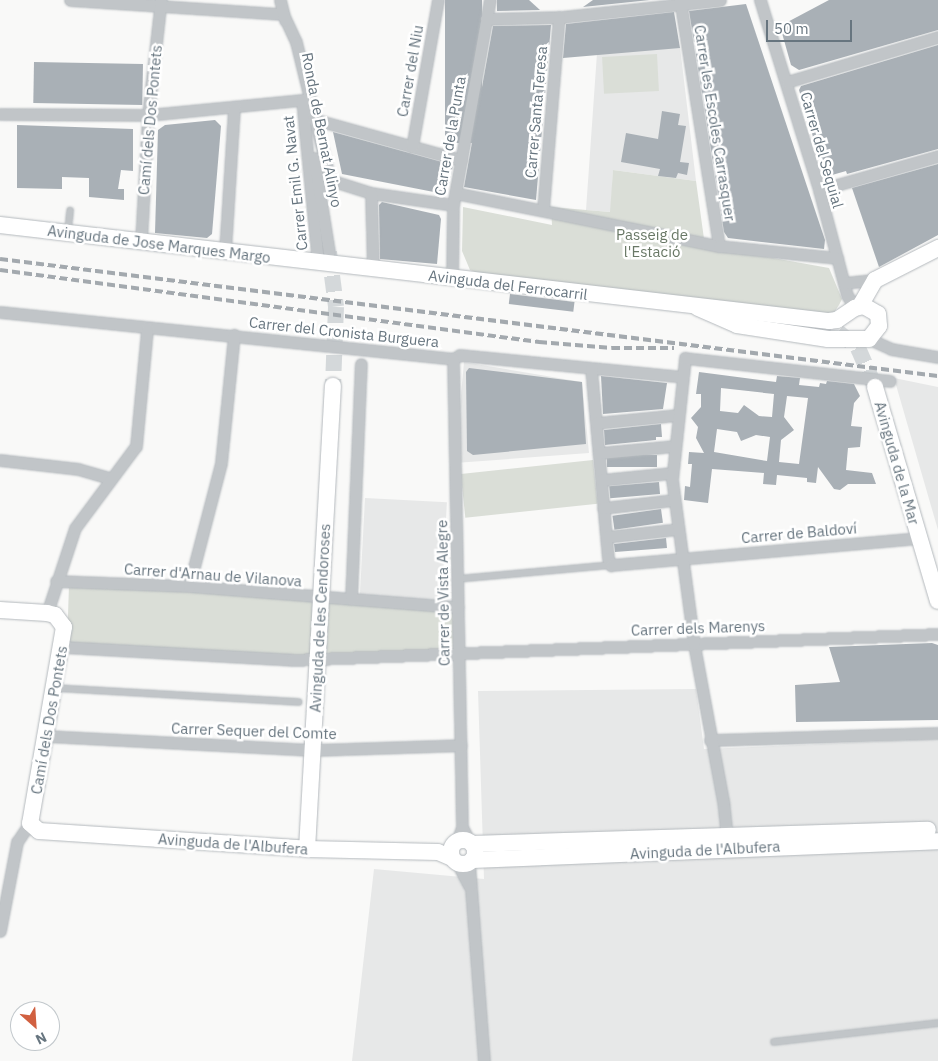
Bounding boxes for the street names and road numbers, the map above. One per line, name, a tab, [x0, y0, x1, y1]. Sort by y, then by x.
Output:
street label: Carrer del Niu	[393, 24, 427, 118]
street label: Carrer les Escoles Carrasquer	[691, 24, 739, 222]
street label: Camí dels Dos Pontets	[134, 44, 166, 196]
street label: Carrer Santa Teresa	[521, 45, 551, 179]
street label: Ronda de Bernat Alinyo	[298, 51, 346, 209]
street label: Carrer de la Punta	[431, 75, 469, 197]
street label: Carrer del Sequial	[797, 90, 847, 210]
street label: Carrer Emil G. Navat	[279, 115, 311, 251]
street label: Avinguda de Jose Marques Margo	[46, 221, 272, 267]
street label: Avinguda del Ferrocarril	[427, 266, 589, 304]
street label: Carrer del Cronista Burguera	[248, 313, 440, 351]
street label: Avinguda de la Mar	[871, 399, 923, 527]
street label: Carrer de Baldoví	[740, 519, 858, 547]
street label: Carrer de Vista Alegre	[433, 520, 453, 666]
street label: Avinguda de les Cendoroses	[306, 523, 334, 713]
street label: Carrer d'Arnau de Vilanova	[123, 560, 303, 590]
street label: Carrer dels Marenys	[631, 617, 765, 639]
street label: Camí dels Dos Pontets	[27, 644, 71, 796]
street label: Carrer Sequer del Comte	[171, 719, 337, 743]
street label: Avinguda de l'Albufera	[157, 830, 309, 858]
street label: Avinguda de l'Albufera	[629, 837, 781, 863]

